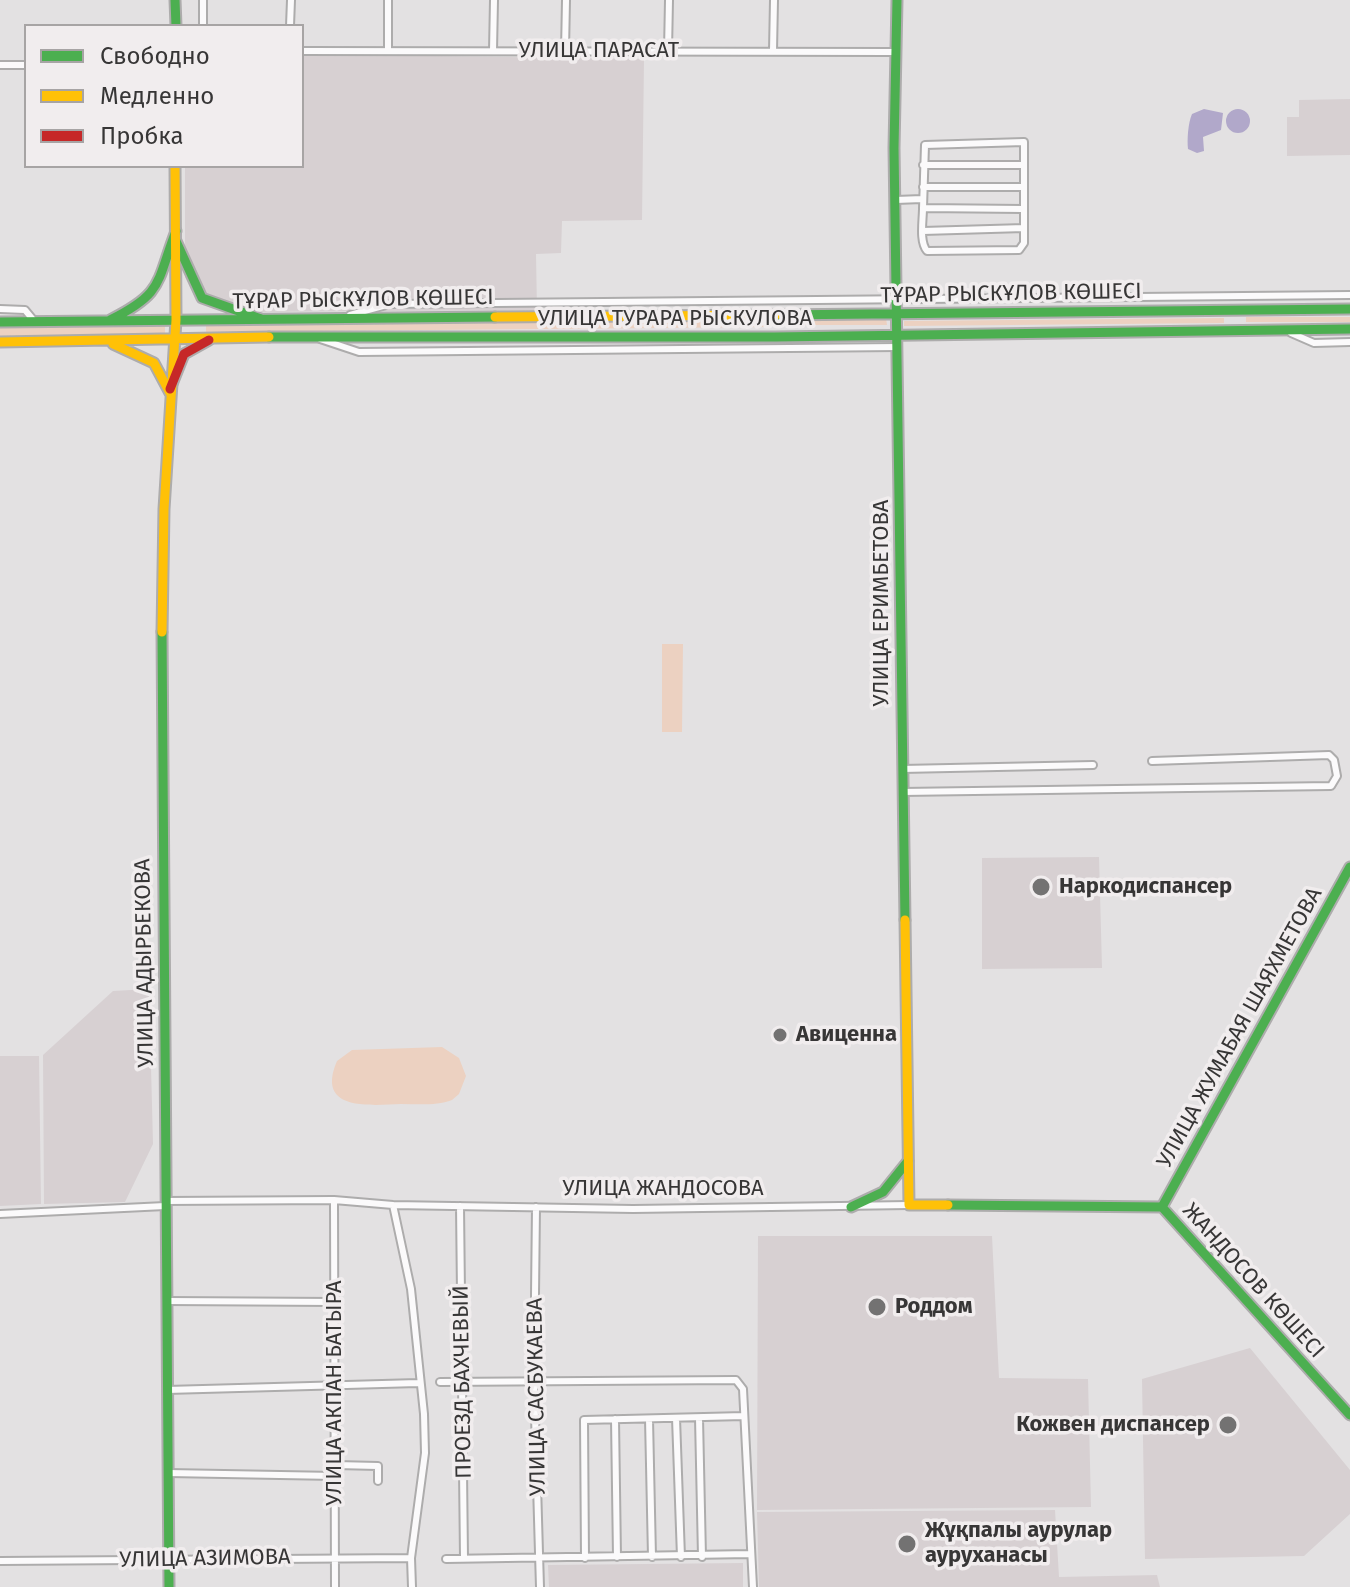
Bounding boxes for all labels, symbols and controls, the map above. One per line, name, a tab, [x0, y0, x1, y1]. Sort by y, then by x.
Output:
legend	[24, 24, 304, 168]
street label: УЛИЦА ПАРАСАТ	[519, 38, 679, 64]
text: Свободно	[100, 42, 210, 70]
text: Медленно	[100, 82, 214, 110]
text: Пробка	[100, 122, 184, 150]
street label: ТҰРАР РЫСКҰЛОВ КӨШЕСІ	[880, 279, 1142, 309]
street label: ТҰРАР РЫСКҰЛОВ КӨШЕСІ	[232, 285, 494, 315]
street label: УЛИЦА ТУРАРА РЫСКУЛОВА	[538, 306, 812, 332]
street label: УЛИЦА ЕРИМБЕТОВА	[869, 500, 895, 706]
street label: УЛИЦА АДЫРБЕКОВА	[130, 858, 160, 1068]
place label: Наркодиспансер	[1059, 874, 1232, 900]
marker: Наркодиспансер	[1030, 876, 1052, 898]
street label: УЛИЦА ЖУМАБАЯ ШАЯХМЕТОВА	[1152, 883, 1328, 1173]
place label: Авиценна	[796, 1022, 897, 1048]
marker: Авиценна	[771, 1026, 789, 1044]
street label: УЛИЦА ЖАНДОСОВА	[562, 1176, 764, 1202]
street label: ЖАНДОСОВ КӨШЕСІ	[1177, 1198, 1329, 1364]
street label: УЛИЦА АКПАН БАТЫРА	[322, 1280, 348, 1506]
street label: ПРОЕЗД БАХЧЕВЫЙ	[448, 1285, 478, 1479]
place label: Роддом	[895, 1294, 972, 1320]
marker: Роддом	[866, 1296, 888, 1318]
street label: УЛИЦА САСБУКАЕВА	[522, 1298, 552, 1496]
place label: Кожвен диспансер	[1016, 1412, 1210, 1438]
marker: Кожвен диспансер	[1217, 1414, 1239, 1436]
place label: Жұқпалы аурулар ауруханасы	[925, 1518, 1112, 1570]
marker: Жұқпалы аурулар ауруханасы	[896, 1533, 918, 1555]
street label: УЛИЦА АЗИМОВА	[119, 1544, 291, 1574]

